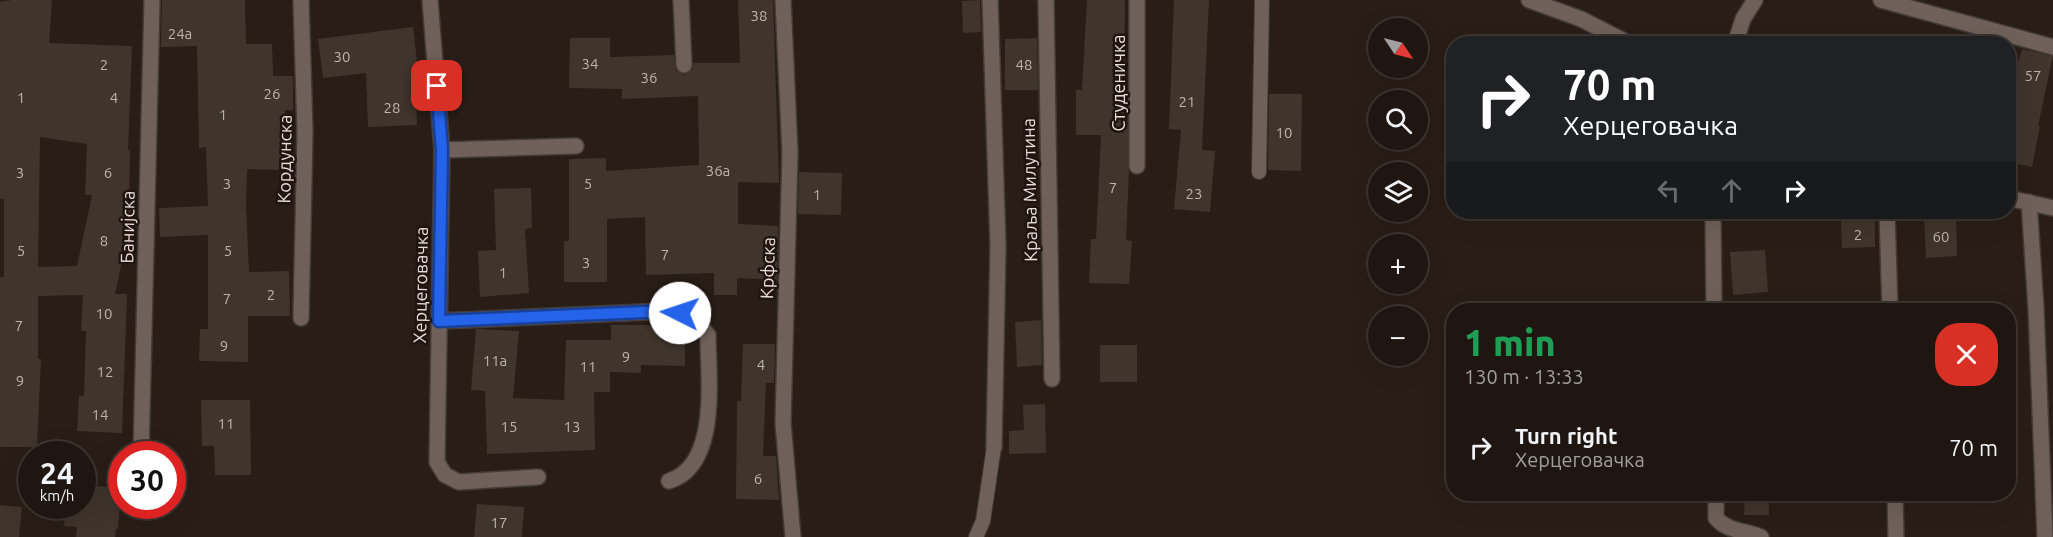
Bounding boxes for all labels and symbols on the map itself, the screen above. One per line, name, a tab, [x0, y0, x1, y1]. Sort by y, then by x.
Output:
house number: 38	[751, 7, 767, 24]
north arrow	[1368, 18, 1428, 78]
house number: 24a	[168, 25, 192, 42]
street label: Студеничка	[1108, 34, 1128, 132]
house number: 30	[334, 48, 350, 65]
house number: 34	[582, 55, 598, 72]
house number: 2	[100, 56, 108, 73]
house number: 48	[1016, 56, 1032, 73]
pin	[411, 60, 462, 111]
house number: 57	[2025, 67, 2041, 84]
house number: 36	[641, 69, 657, 86]
house number: 26	[264, 85, 280, 102]
house number: 1	[17, 89, 25, 106]
house number: 4	[110, 89, 118, 106]
house number: 21	[1179, 93, 1195, 110]
house number: 28	[384, 99, 400, 116]
house number: 1	[219, 106, 227, 123]
street label: Кордунска	[273, 114, 295, 204]
street label: Краља Милутина	[1018, 118, 1040, 262]
house number: 10	[1276, 124, 1292, 141]
house number: 36a	[706, 162, 730, 179]
house number: 3	[16, 164, 24, 181]
house number: 6	[104, 164, 112, 181]
house number: 3	[223, 175, 231, 192]
house number: 5	[584, 175, 592, 192]
house number: 7	[1109, 179, 1117, 196]
house number: 23	[1186, 185, 1202, 202]
house number: 1	[813, 186, 821, 203]
street label: Банијска	[116, 190, 138, 264]
street label: Херцеговачка	[409, 226, 431, 344]
house number: 2	[1854, 226, 1862, 243]
house number: 60	[1933, 228, 1949, 245]
house number: 8	[100, 232, 108, 249]
street label: Крфска	[756, 237, 778, 299]
house number: 5	[17, 242, 25, 259]
house number: 5	[224, 242, 232, 259]
house number: 7	[661, 246, 669, 263]
house number: 3	[582, 254, 590, 271]
house number: 1	[499, 264, 507, 281]
position arrow	[648, 281, 712, 345]
house number: 2	[267, 286, 275, 303]
house number: 7	[223, 290, 231, 307]
house number: 10	[96, 305, 112, 322]
house number: 7	[15, 317, 23, 334]
house number: 9	[220, 337, 228, 354]
house number: 9	[622, 348, 630, 365]
house number: 11a	[483, 352, 507, 369]
house number: 4	[757, 356, 765, 373]
house number: 11	[580, 358, 596, 375]
house number: 12	[97, 363, 113, 380]
house number: 9	[16, 372, 24, 389]
house number: 14	[92, 406, 108, 423]
house number: 11	[218, 415, 234, 432]
house number: 15	[501, 418, 517, 435]
house number: 13	[564, 418, 580, 435]
speed limit sign: 30	[108, 441, 186, 519]
house number: 6	[754, 470, 762, 487]
house number: 17	[491, 514, 507, 531]

